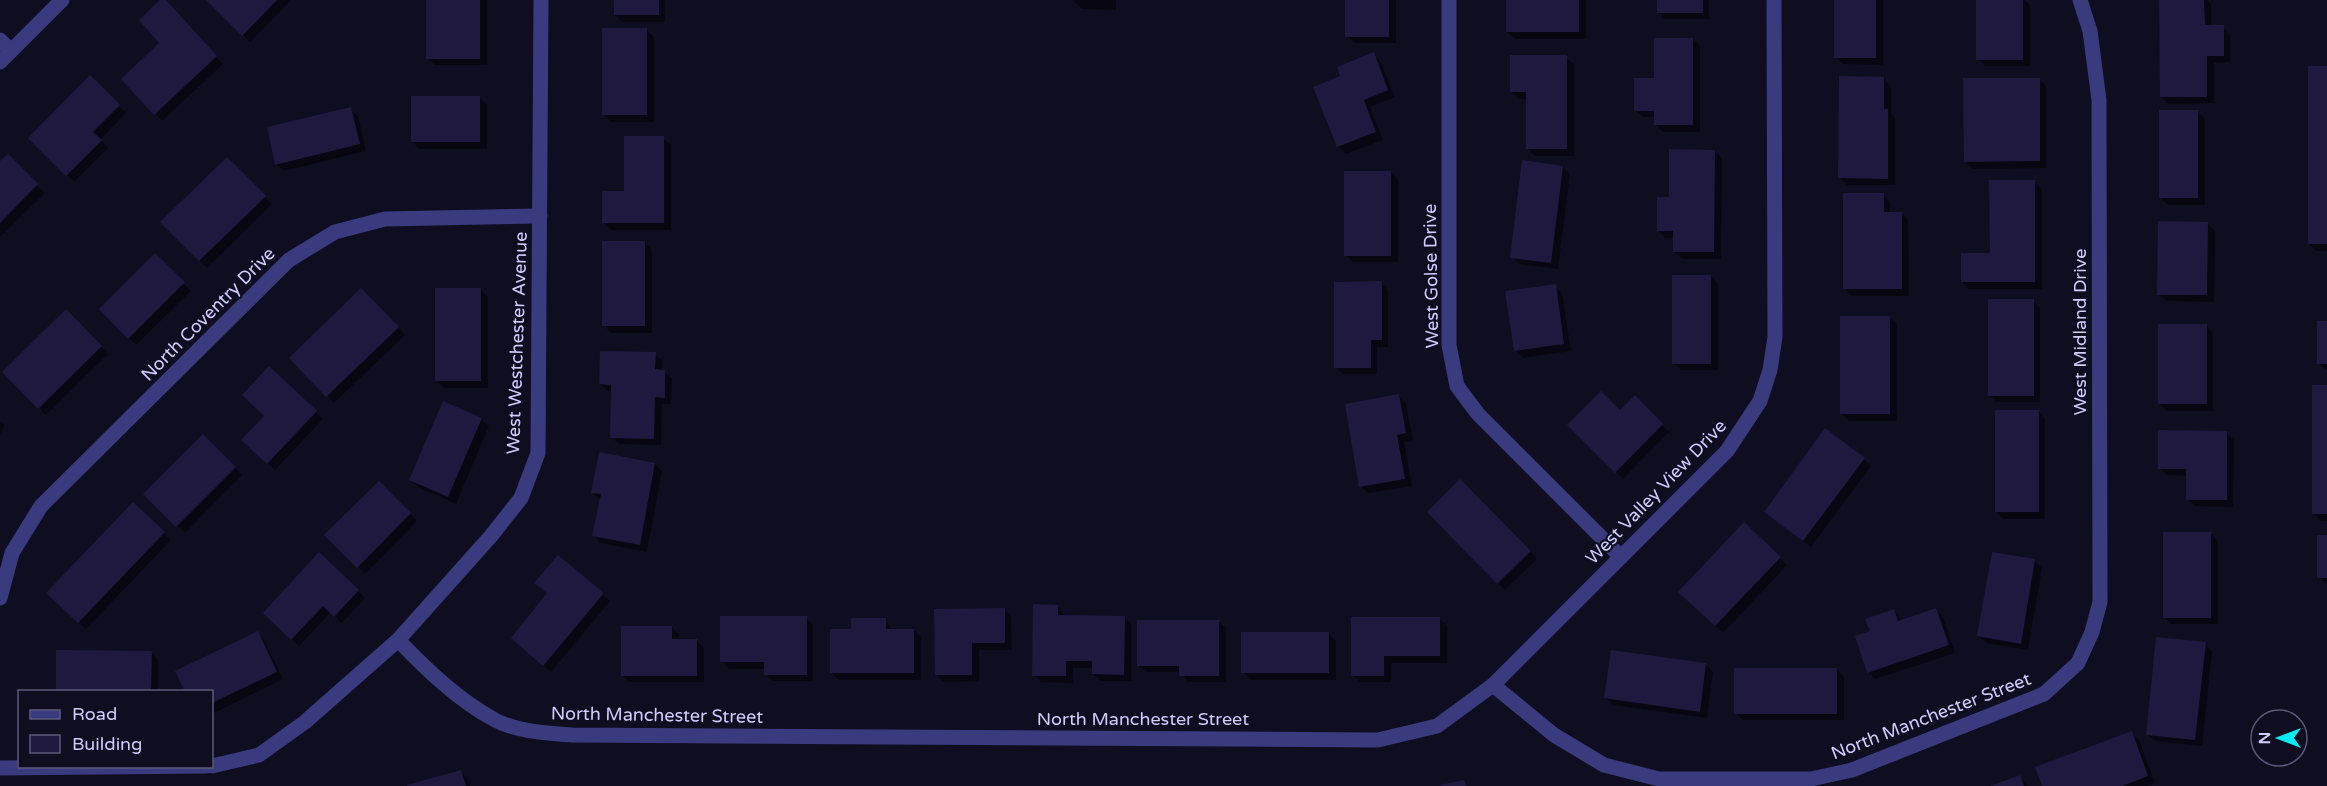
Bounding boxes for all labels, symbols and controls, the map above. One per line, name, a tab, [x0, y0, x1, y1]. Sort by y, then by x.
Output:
street label: West Golse Drive	[1419, 204, 1443, 348]
street label: West Westchester Avenue	[502, 231, 532, 455]
street label: North Coventry Drive	[136, 242, 280, 386]
street label: West Midland Drive	[2069, 249, 2091, 415]
street label: West Valley View Drive	[1581, 415, 1731, 569]
street label: North Manchester Street	[1828, 668, 2034, 764]
legend	[18, 690, 213, 768]
street label: North Manchester Street	[551, 702, 763, 728]
text: Road	[72, 703, 117, 725]
street label: North Manchester Street	[1037, 708, 1249, 730]
north arrow	[2249, 708, 2309, 768]
text: N	[2255, 732, 2275, 744]
text: Building	[72, 733, 142, 755]

